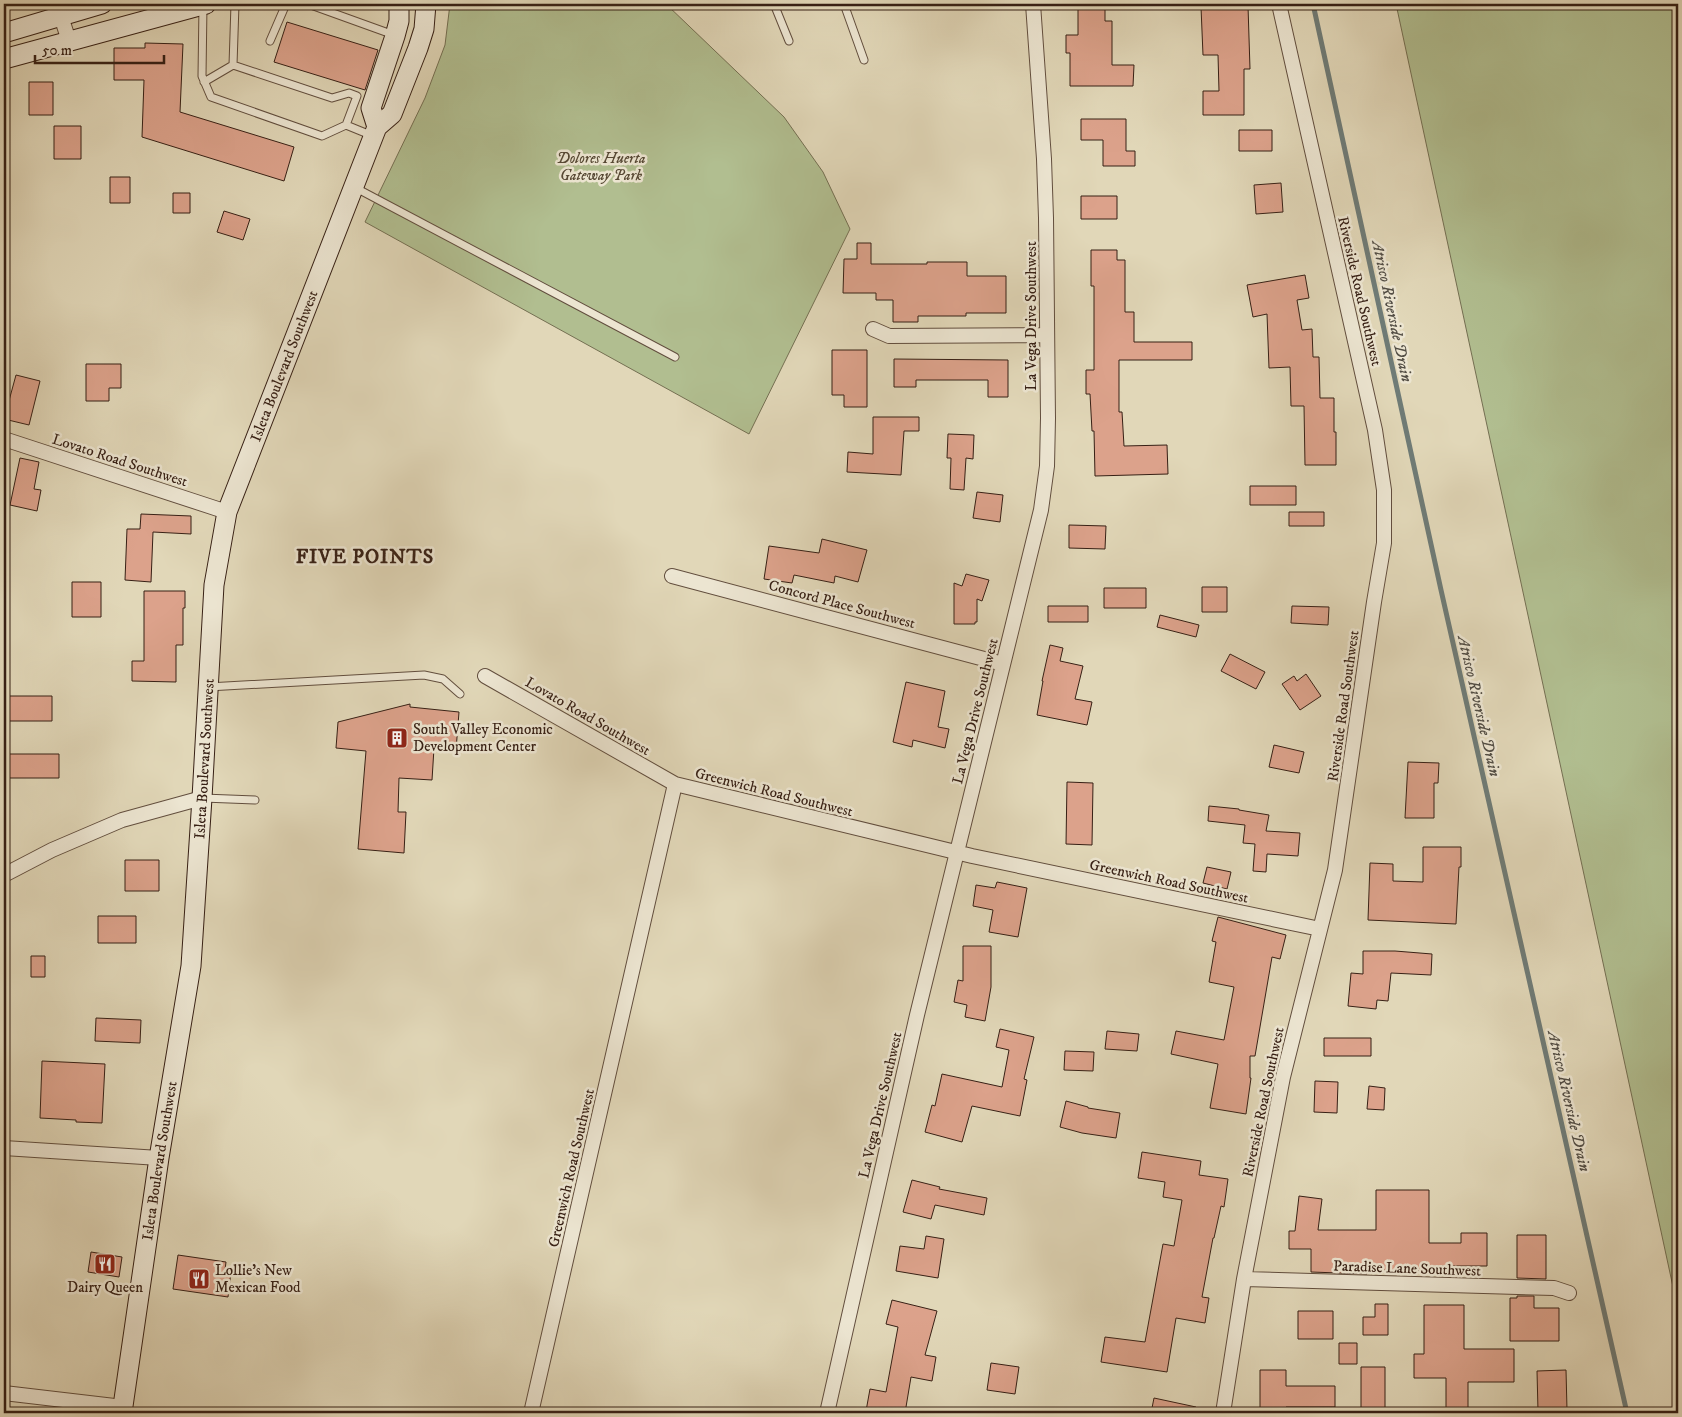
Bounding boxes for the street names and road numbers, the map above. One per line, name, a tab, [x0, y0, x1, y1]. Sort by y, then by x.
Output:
street label: Riverside Road Southwest	[1333, 215, 1386, 368]
street label: La Vega Drive Southwest	[1022, 241, 1041, 391]
street label: Isleta Boulevard Southwest	[246, 287, 323, 444]
street label: Lovato Road Southwest	[50, 430, 190, 491]
street label: Concord Place Southwest	[766, 576, 917, 633]
street label: Riverside Road Southwest	[1323, 629, 1364, 783]
street label: La Vega Drive Southwest	[948, 636, 1003, 786]
street label: Lovato Road Southwest	[522, 673, 654, 760]
street label: Isleta Boulevard Southwest	[190, 678, 219, 840]
street label: Greenwich Road Southwest	[693, 764, 855, 821]
street label: Greenwich Road Southwest	[1088, 855, 1250, 908]
street label: Riverside Road Southwest	[1238, 1025, 1289, 1179]
street label: La Vega Drive Southwest	[854, 1030, 907, 1180]
street label: Isleta Boulevard Southwest	[138, 1080, 182, 1242]
street label: Greenwich Road Southwest	[544, 1087, 599, 1249]
street label: Paradise Lane Southwest	[1333, 1256, 1481, 1281]

